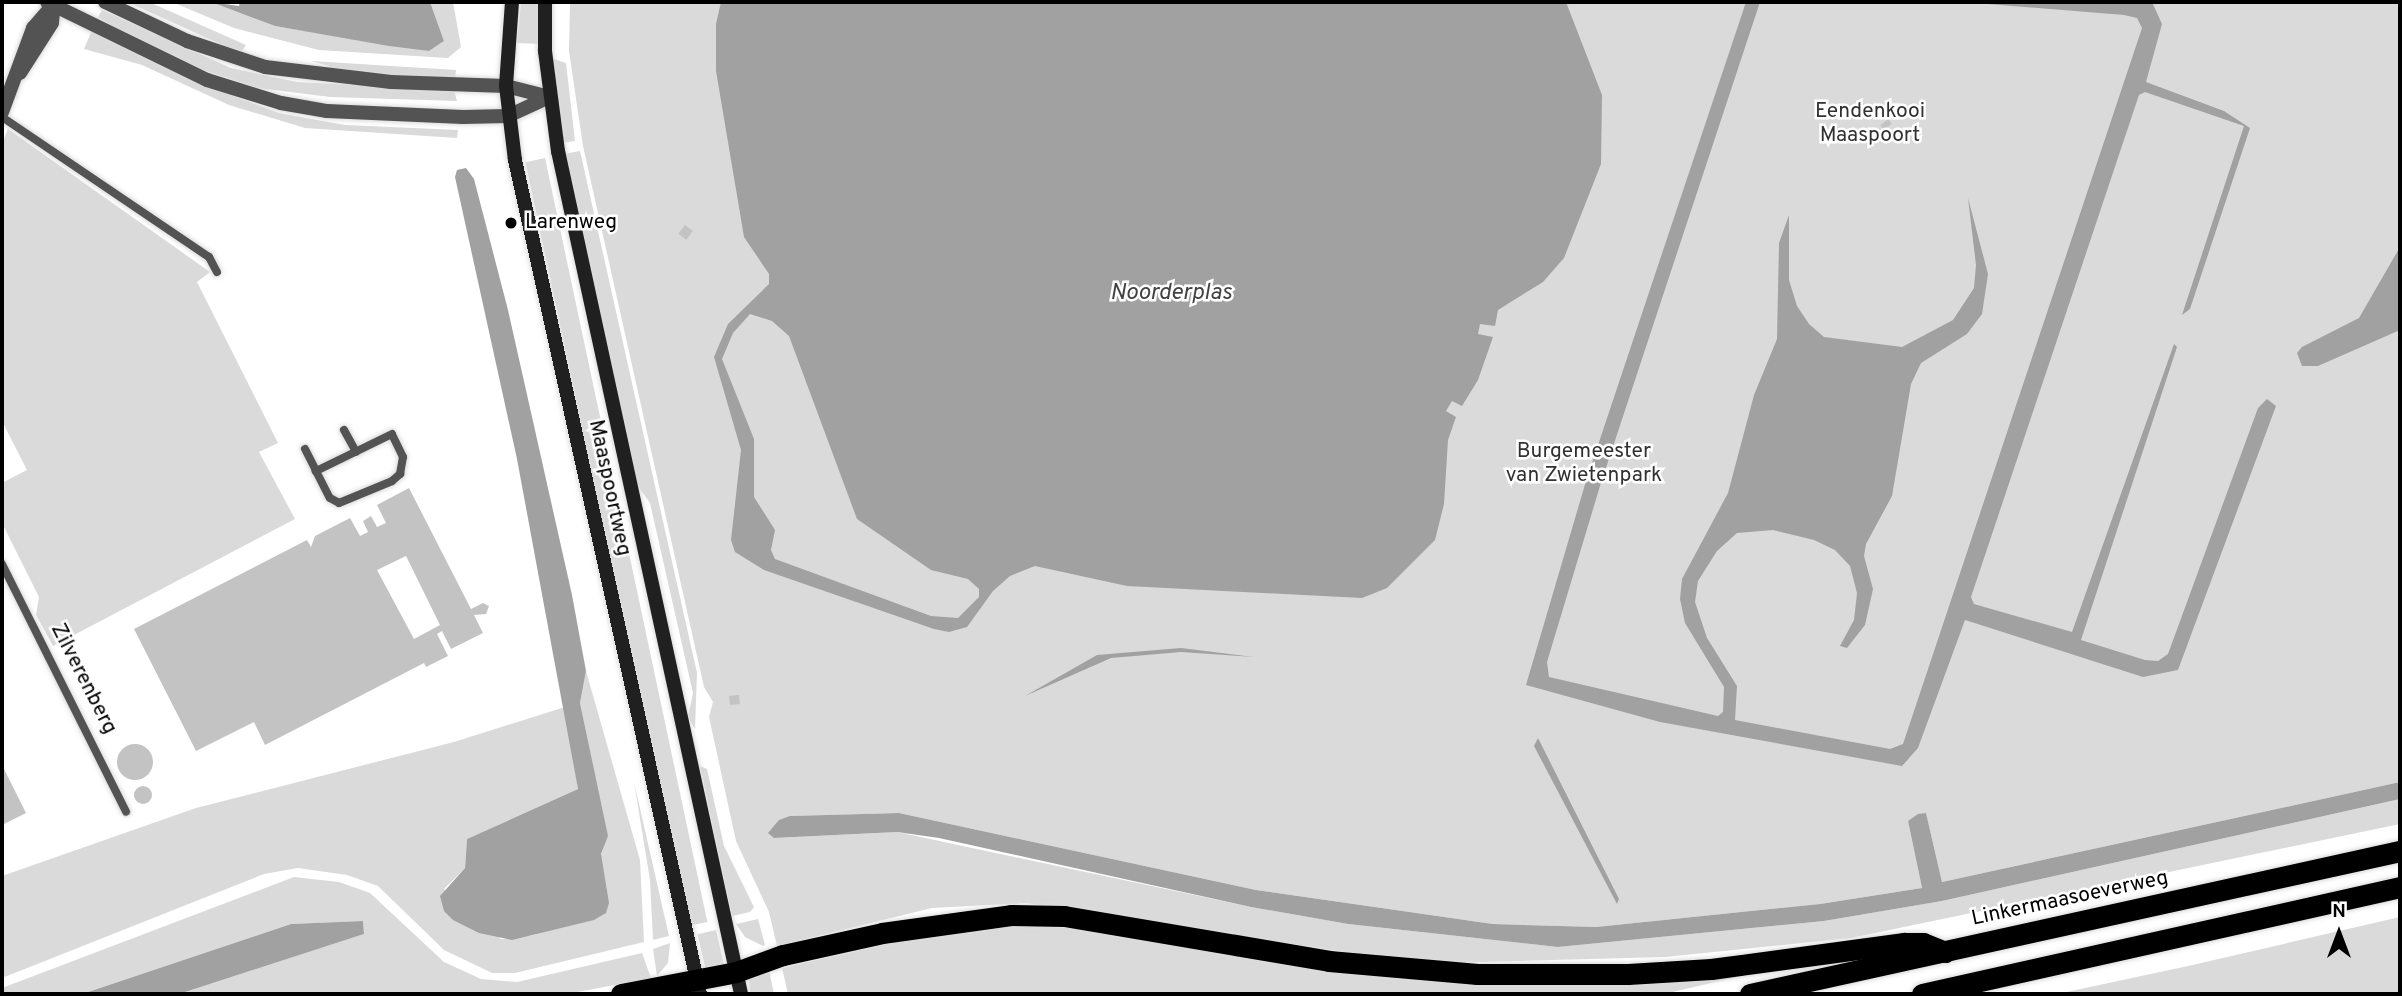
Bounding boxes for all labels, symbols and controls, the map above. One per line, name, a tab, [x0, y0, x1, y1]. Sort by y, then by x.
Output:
park label: Eendenkooi Maaspoort	[1815, 99, 1925, 149]
place label: Larenweg	[525, 210, 617, 236]
marker: Larenweg	[503, 215, 519, 231]
water label: Noorderplas	[1110, 280, 1232, 308]
street label: Maaspoortweg	[582, 418, 636, 558]
park label: Burgemeester van Zwietenpark	[1506, 439, 1662, 489]
street label: Zilverenberg	[44, 619, 122, 739]
street label: Linkermaasoeverweg	[1969, 866, 2171, 932]
north arrow	[2304, 898, 2374, 968]
text: N	[2332, 900, 2346, 924]

